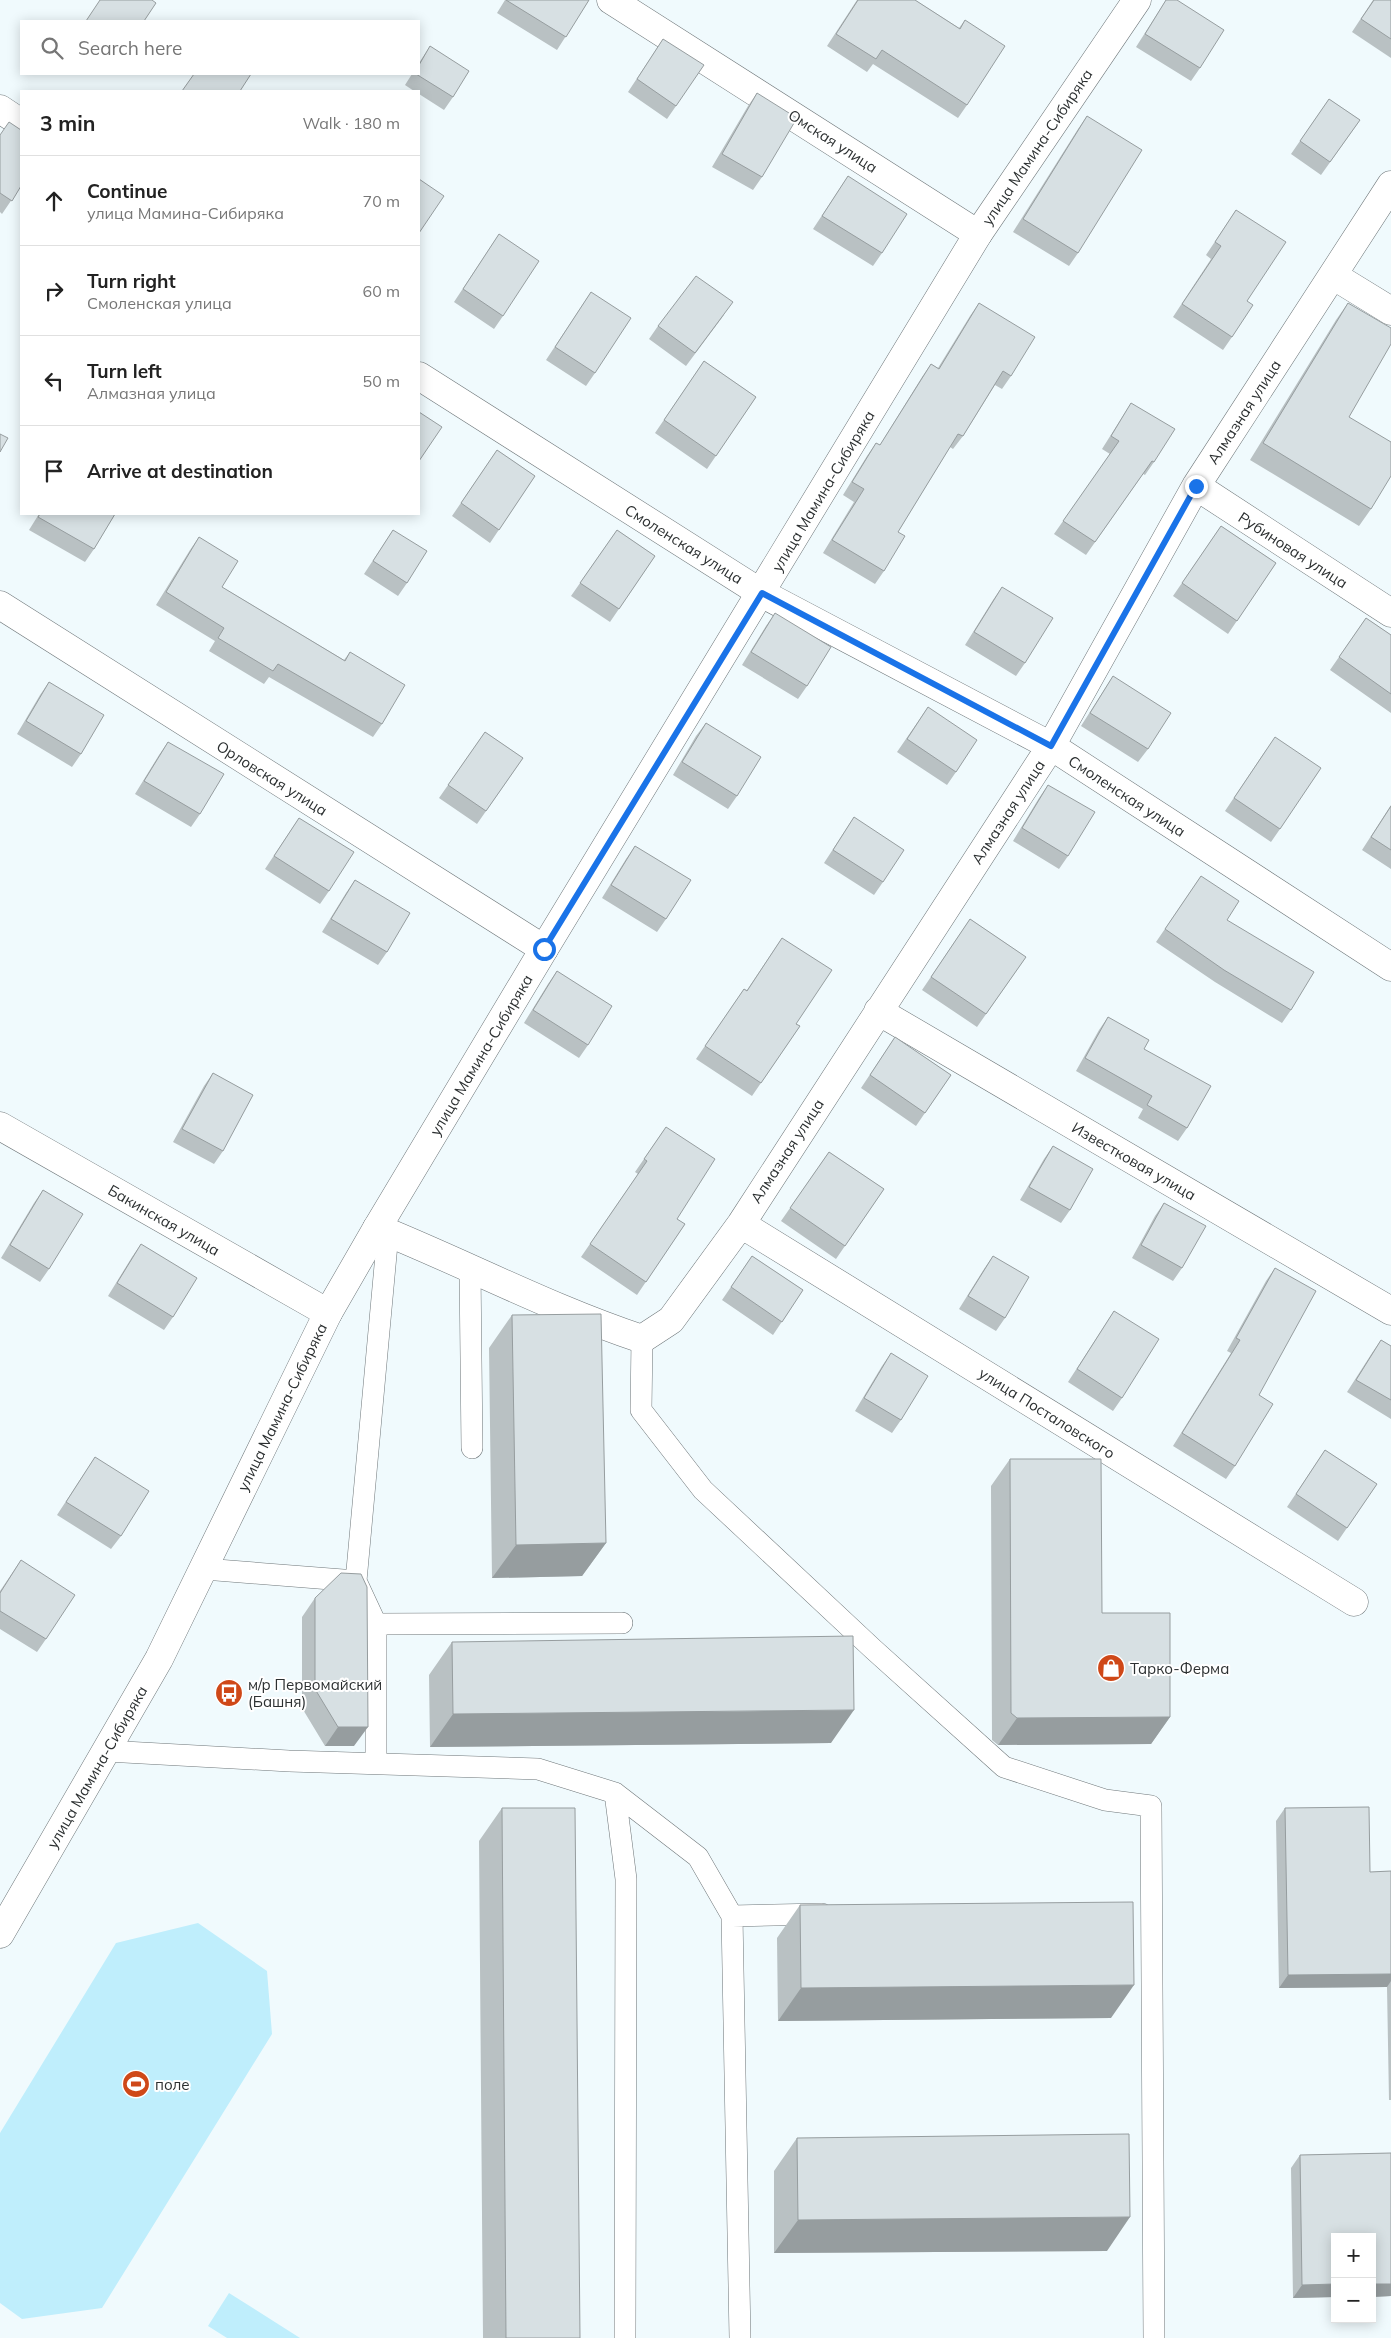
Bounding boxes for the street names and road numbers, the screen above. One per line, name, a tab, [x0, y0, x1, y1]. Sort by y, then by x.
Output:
street label: улица Мамина-Сибиряка	[978, 65, 1096, 229]
street label: Омская улица	[785, 105, 881, 177]
street label: Алмазная улица	[1203, 356, 1285, 468]
street label: улица Мамина-Сибиряка	[767, 407, 879, 575]
street label: Смоленская улица	[621, 500, 747, 588]
street label: Рубиновая улица	[1235, 508, 1351, 592]
street label: Орловская улица	[213, 736, 331, 820]
street label: Смоленская улица	[1065, 751, 1189, 841]
street label: Алмазная улица	[967, 756, 1049, 868]
street label: улица Мамина-Сибиряка	[425, 971, 537, 1139]
street label: Алмазная улица	[746, 1095, 828, 1207]
street label: Известковая улица	[1069, 1118, 1199, 1204]
street label: Бакинская улица	[105, 1180, 223, 1260]
street label: улица Мамина-Сибиряка	[233, 1320, 331, 1494]
street label: улица Посталовского	[975, 1363, 1119, 1463]
street label: улица Мамина-Сибиряка	[43, 1682, 151, 1852]

